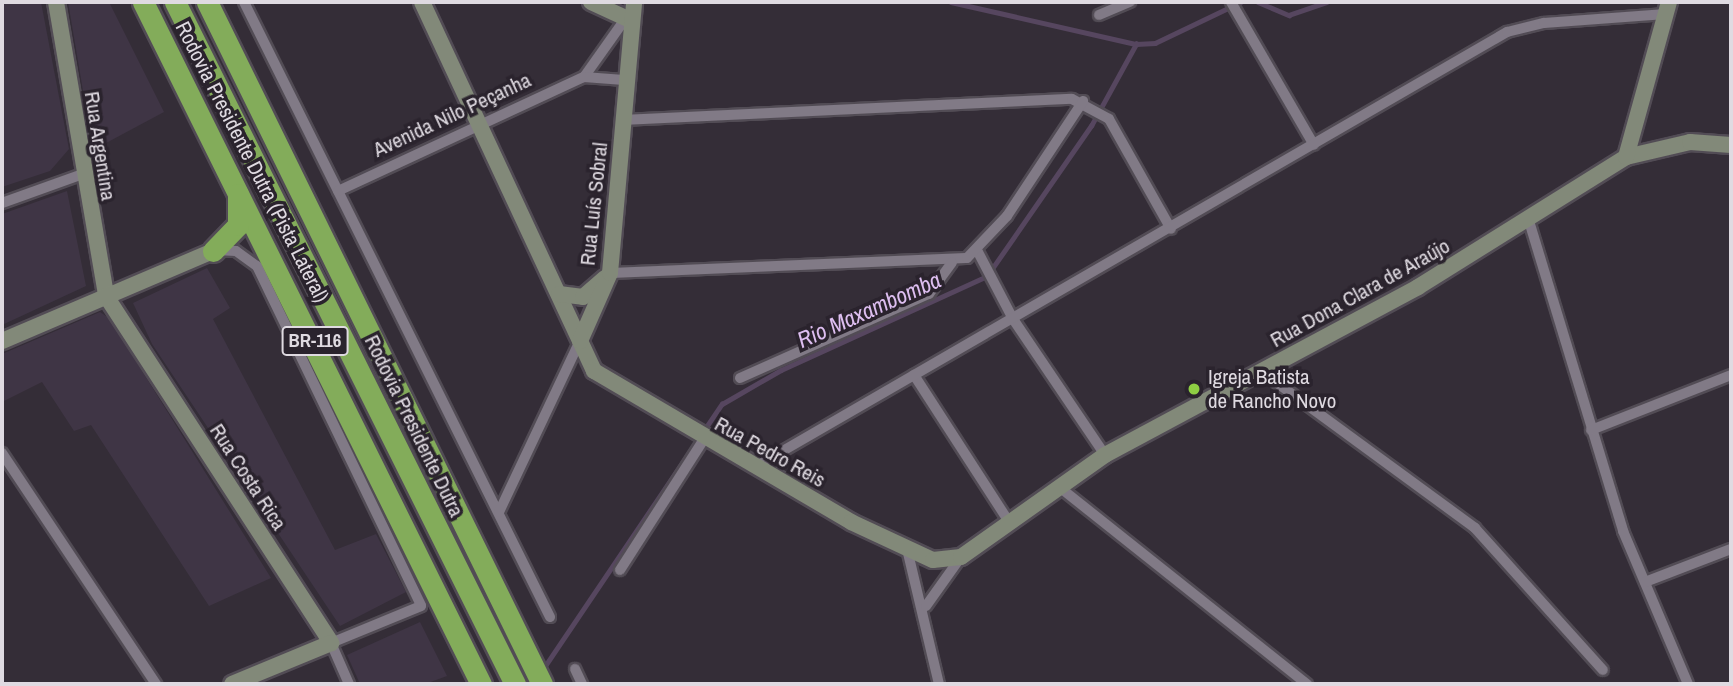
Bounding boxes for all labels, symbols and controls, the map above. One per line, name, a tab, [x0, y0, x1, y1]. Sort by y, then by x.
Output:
street label: Rodovia Presidente Dutra (Pista Lateral)	[170, 17, 334, 307]
street label: Avenida Nilo Peçanha	[369, 67, 535, 163]
street label: Rua Argentina	[79, 89, 121, 203]
street label: Rua Luís Sobral	[575, 141, 613, 267]
street label: Rua Dona Clara de Araújo	[1266, 233, 1454, 353]
water label: Rio Maxambomba	[793, 266, 945, 354]
road number: BR-116	[280, 326, 350, 356]
street label: Rodovia Presidente Dutra	[359, 331, 469, 521]
place label: Igreja Batista de Rancho Novo	[1208, 364, 1336, 414]
marker: Igreja Batista de Rancho Novo	[1186, 381, 1202, 397]
street label: Rua Pedro Reis	[710, 411, 830, 493]
street label: Rua Costa Rica	[204, 419, 292, 535]

